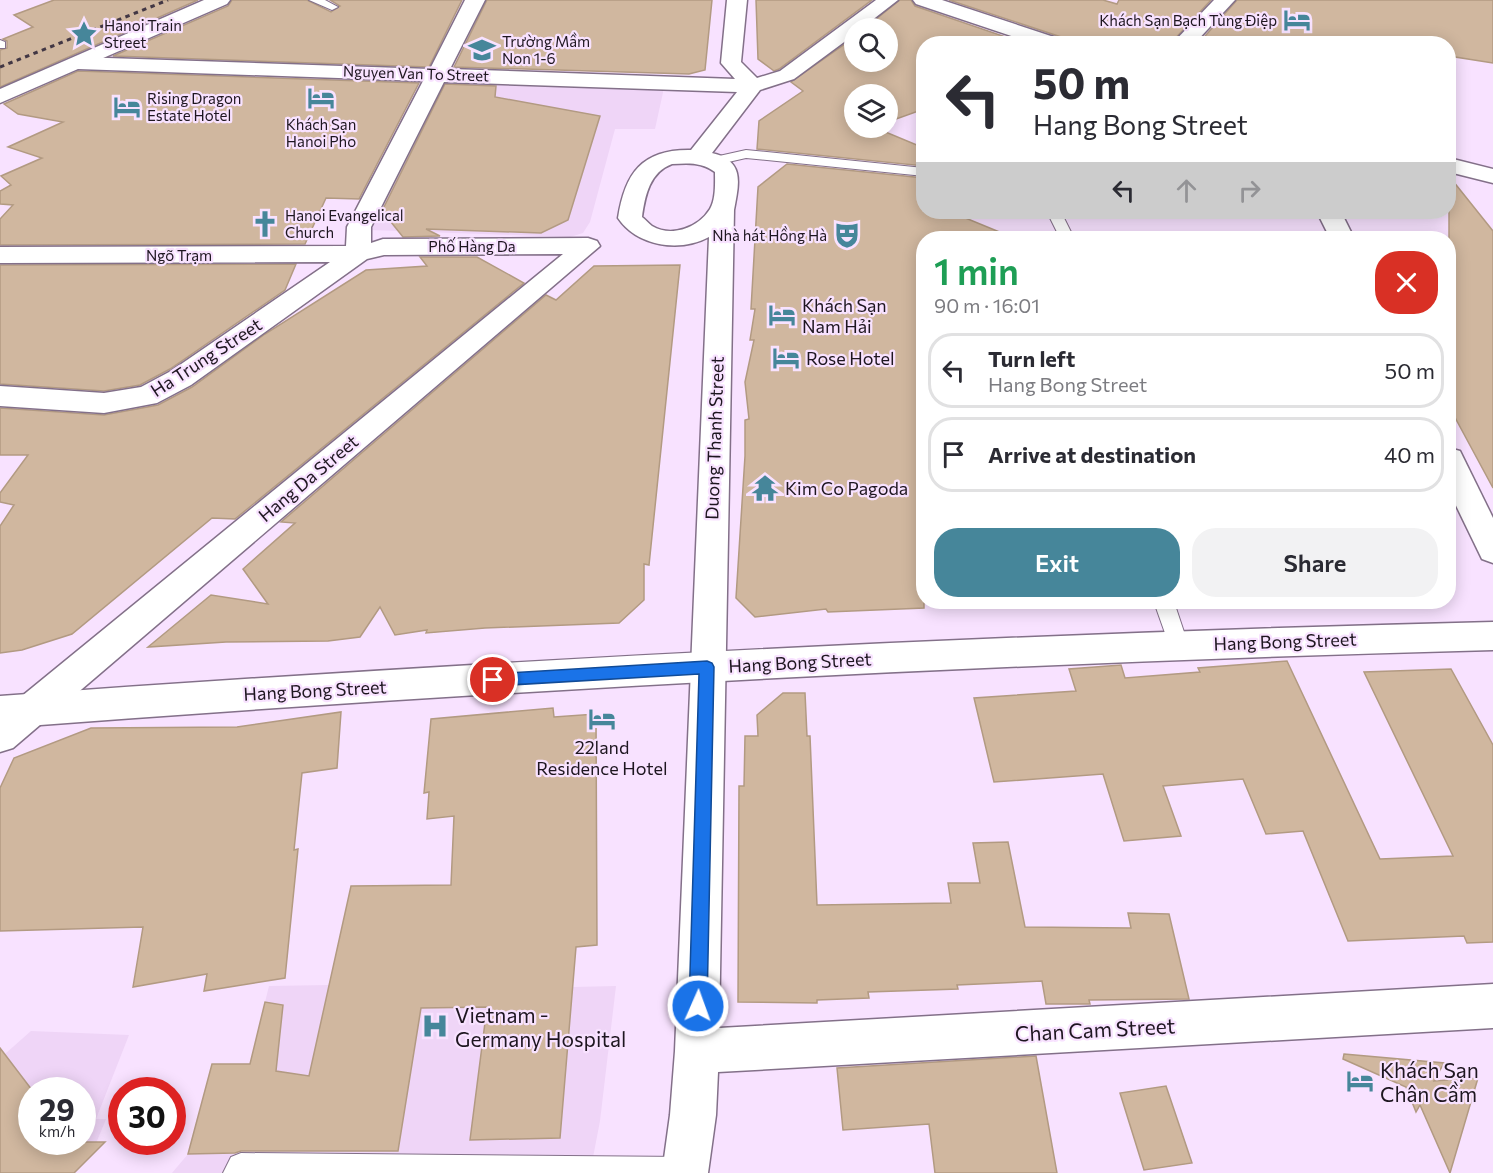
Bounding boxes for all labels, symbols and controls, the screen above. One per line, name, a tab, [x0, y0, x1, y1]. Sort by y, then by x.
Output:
hotel icon: Khách Sạn Bạch Tùng Điệp	[1282, 5, 1312, 35]
place label: Khách Sạn Bạch Tùng Điệp	[1099, 11, 1277, 29]
place label: Hanoi Train Street	[104, 16, 182, 51]
map controls	[844, 18, 898, 138]
button: search	[844, 18, 898, 72]
place icon: Hanoi Train Street	[69, 19, 99, 49]
place label: Trường Mầm Non 1-6	[502, 32, 590, 67]
school or university icon: Trường Mầm Non 1-6	[467, 35, 497, 65]
text: 50 m	[1033, 56, 1130, 108]
icon: left	[934, 60, 1012, 138]
street label: Nguyen Van To Street	[343, 61, 489, 85]
hotel icon: Khách Sạn Hanoi Pho	[306, 83, 336, 113]
button: layers	[844, 84, 898, 138]
place label: Rising Dragon Estate Hotel	[147, 89, 241, 124]
hotel icon: Rising Dragon Estate Hotel	[112, 92, 142, 122]
text: Hang Bong Street	[1033, 108, 1248, 141]
place label: Khách Sạn Hanoi Pho	[286, 115, 356, 150]
icon: left	[1107, 174, 1140, 207]
icon: ahead	[1170, 174, 1203, 207]
icon: right	[1233, 174, 1266, 207]
place label: Hanoi Evangelical Church	[285, 206, 404, 241]
church icon: Hanoi Evangelical Church	[250, 209, 280, 239]
theatre icon: Nhà hát Hồng Hà	[832, 220, 862, 250]
place label: Nhà hát Hồng Hà	[712, 226, 827, 244]
street label: Phố Hàng Da	[428, 237, 516, 255]
street label: Ngõ Trạm	[146, 246, 212, 264]
text: 1 min	[934, 248, 1019, 292]
button: close	[1375, 251, 1438, 314]
text: 90 m · 16:01	[934, 293, 1040, 317]
place label: Khách Sạn Nam Hải	[802, 294, 887, 337]
hotel icon: Khách Sạn Nam Hải	[767, 300, 797, 330]
street label: Ha Trung Street	[146, 313, 266, 401]
hotel icon: Rose Hotel	[771, 343, 801, 373]
text: Turn left	[988, 345, 1075, 372]
place label: Rose Hotel	[806, 347, 895, 369]
icon: left	[937, 354, 970, 387]
street label: Duong Thanh Street	[700, 356, 728, 520]
text: 50 m	[1385, 357, 1435, 384]
text: Hang Bong Street	[988, 372, 1147, 396]
street label: Hang Da Street	[254, 430, 362, 526]
icon: arrive	[937, 438, 970, 471]
text: Arrive at destination	[988, 441, 1196, 468]
text: 40 m	[1384, 441, 1435, 468]
temple icon: Kim Co Pagoda	[750, 473, 780, 503]
place label: Kim Co Pagoda	[785, 477, 908, 499]
button: Exit	[934, 528, 1180, 597]
button: Share	[1192, 528, 1438, 597]
street label: Hang Bong Street	[1213, 628, 1357, 654]
street label: Hang Bong Street	[728, 647, 872, 677]
pin	[467, 654, 518, 705]
icon: arrive	[476, 663, 509, 696]
street label: Hang Bong Street	[243, 675, 387, 705]
hotel icon: 22land Residence Hotel	[587, 704, 617, 734]
place label: 22land Residence Hotel	[536, 736, 668, 779]
position arrow	[666, 974, 730, 1038]
place label: Vietnam - Germany Hospital	[455, 1002, 626, 1051]
hospital icon: Vietnam - Germany Hospital	[420, 1011, 450, 1041]
street label: Chan Cam Street	[1014, 1012, 1176, 1046]
place label: Khách Sạn Chân Cầm	[1380, 1057, 1479, 1106]
hotel icon: Khách Sạn Chân Cầm	[1345, 1066, 1375, 1096]
speed limit sign: 30	[108, 1077, 186, 1155]
text: 29	[39, 1090, 75, 1127]
text: km/h	[39, 1122, 75, 1140]

